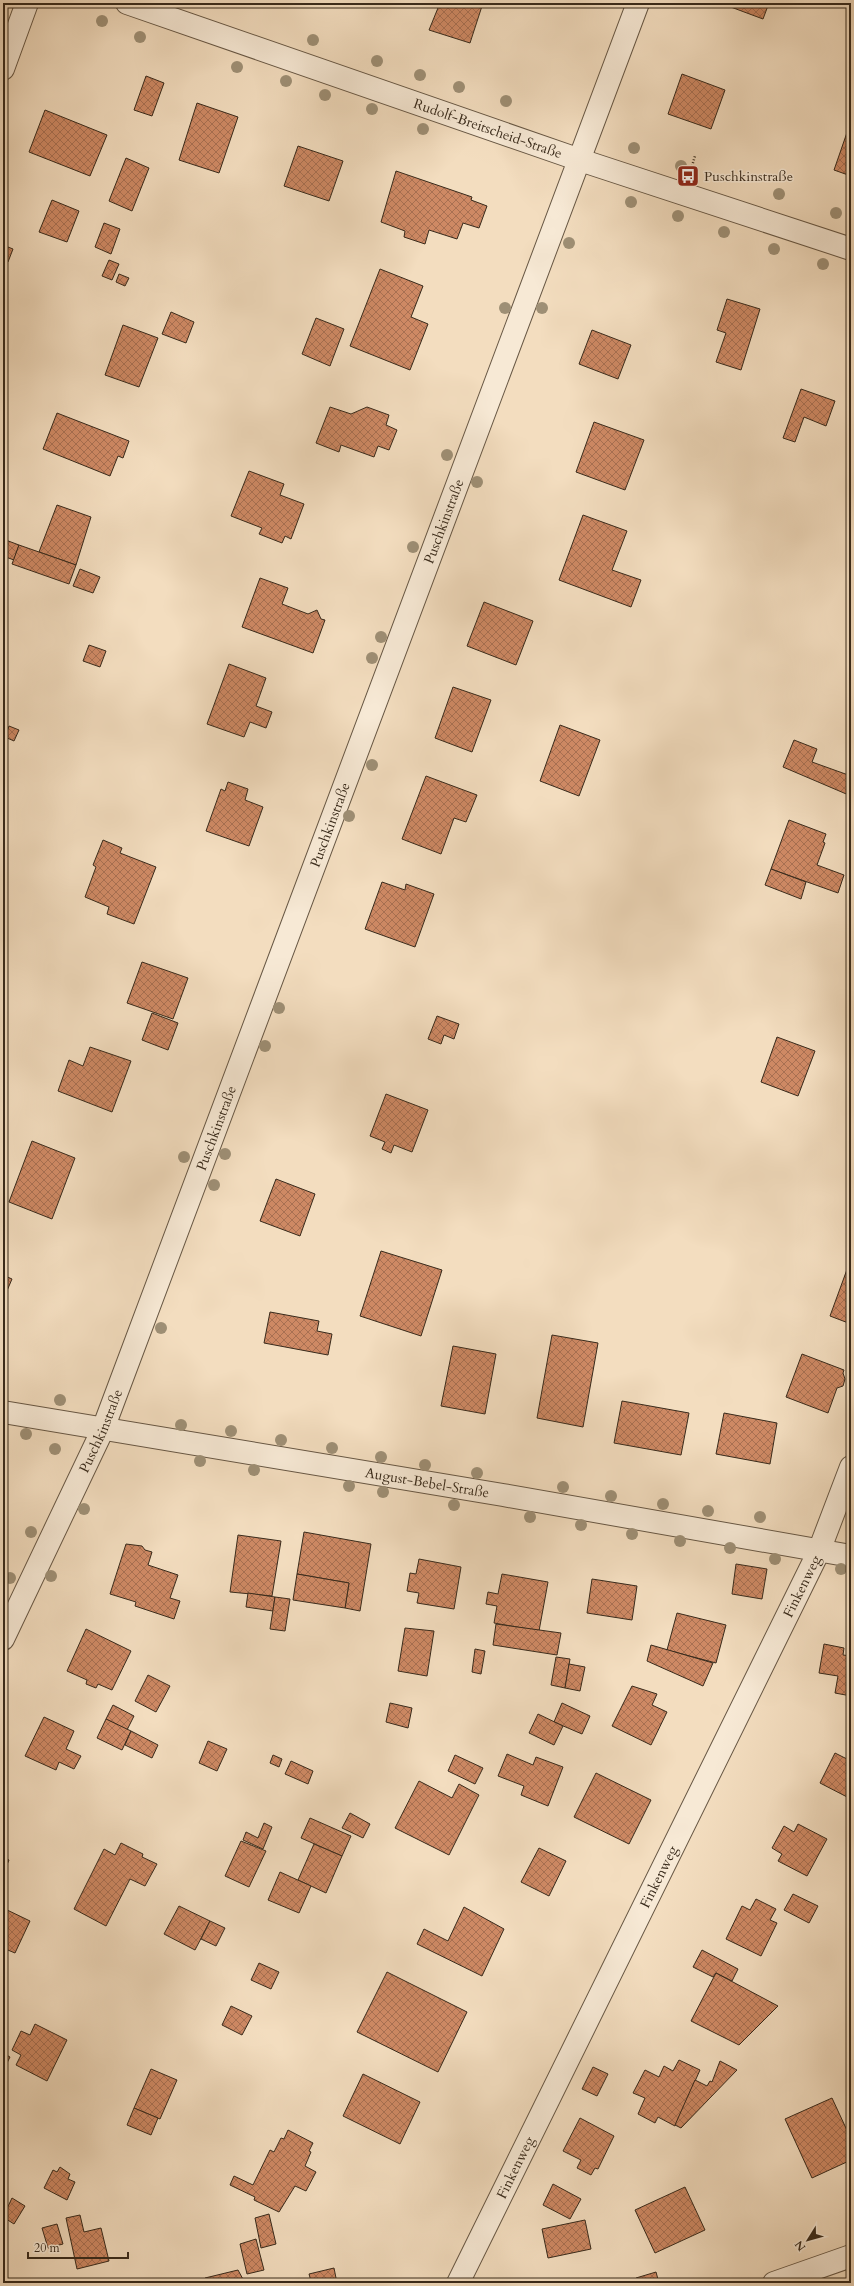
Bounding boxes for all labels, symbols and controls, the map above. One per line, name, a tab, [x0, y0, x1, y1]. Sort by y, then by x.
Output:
street label: Rudolf-Breitscheid-Straße	[411, 94, 565, 163]
bus stop icon: Puschkinstraße	[675, 163, 701, 189]
place label: Puschkinstraße	[704, 167, 793, 186]
street label: Puschkinstraße	[419, 476, 469, 567]
street label: Puschkinstraße	[306, 780, 355, 870]
street label: Puschkinstraße	[192, 1083, 241, 1173]
street label: Puschkinstraße	[75, 1387, 127, 1476]
street label: August-Bebel-Straße	[364, 1463, 491, 1503]
street label: Finkenweg	[779, 1552, 826, 1621]
street label: Finkenweg	[635, 1842, 682, 1911]
street label: Finkenweg	[492, 2133, 539, 2202]
north arrow	[788, 2220, 828, 2260]
scale bar	[28, 2234, 128, 2260]
text: N	[791, 2237, 809, 2254]
text: 20 m	[34, 2240, 61, 2256]

